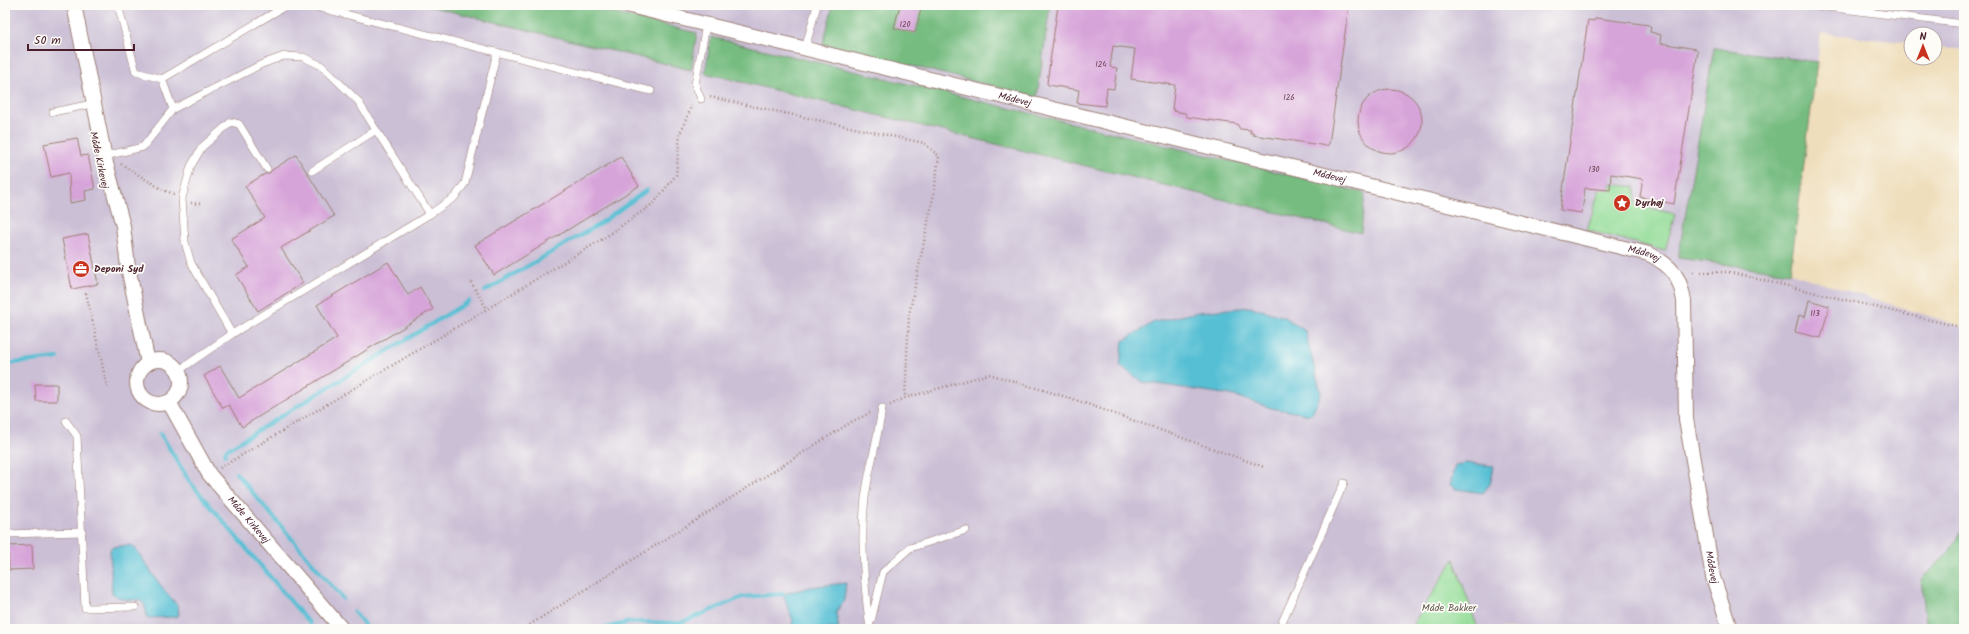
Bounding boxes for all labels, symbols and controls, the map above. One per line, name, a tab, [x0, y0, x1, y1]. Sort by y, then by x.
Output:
house number: 120	[899, 18, 911, 31]
scale bar	[28, 26, 134, 52]
north arrow	[1903, 26, 1943, 66]
text: N	[1920, 28, 1927, 46]
text: 50 m	[34, 31, 61, 50]
house number: 124	[1095, 58, 1107, 71]
street label: Mådevej	[997, 88, 1033, 111]
house number: 126	[1283, 91, 1295, 104]
street label: Måde Kirkevej	[85, 130, 113, 191]
house number: 130	[1588, 163, 1600, 176]
street label: Mådevej	[1311, 165, 1348, 188]
place icon: Dyrhøj	[1612, 193, 1632, 213]
place label: Dyrhøj	[1635, 195, 1665, 211]
street label: Mådevej	[1626, 241, 1664, 267]
office icon: Deponi Syd	[71, 259, 91, 279]
place label: Deponi Syd	[94, 261, 144, 277]
house number: 113	[1810, 307, 1820, 320]
street label: Måde Kirkevej	[223, 493, 274, 548]
street label: Mådevej	[1701, 550, 1723, 586]
park label: Måde Bakker	[1422, 600, 1477, 616]

